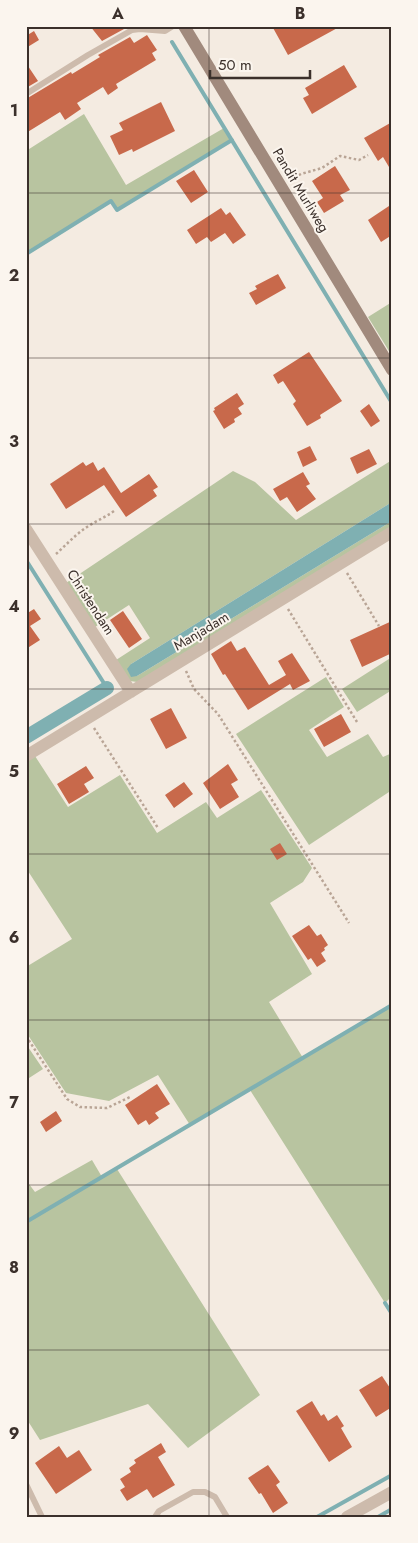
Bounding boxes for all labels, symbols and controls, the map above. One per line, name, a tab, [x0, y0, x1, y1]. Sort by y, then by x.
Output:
text: A	[111, 2, 124, 25]
text: B	[295, 2, 305, 25]
scale bar	[210, 48, 310, 80]
text: 50 m	[218, 54, 252, 76]
text: 1	[10, 99, 18, 122]
street label: Pandit Murliweg	[268, 144, 334, 236]
text: 2	[9, 264, 19, 287]
text: 3	[9, 430, 19, 453]
street label: Christendam	[62, 565, 120, 639]
text: 4	[8, 595, 20, 618]
street label: Manjadam	[170, 607, 232, 655]
text: 5	[9, 760, 19, 783]
text: 6	[9, 926, 19, 949]
text: 7	[9, 1091, 19, 1114]
text: 8	[9, 1256, 19, 1279]
text: 9	[9, 1422, 19, 1445]

